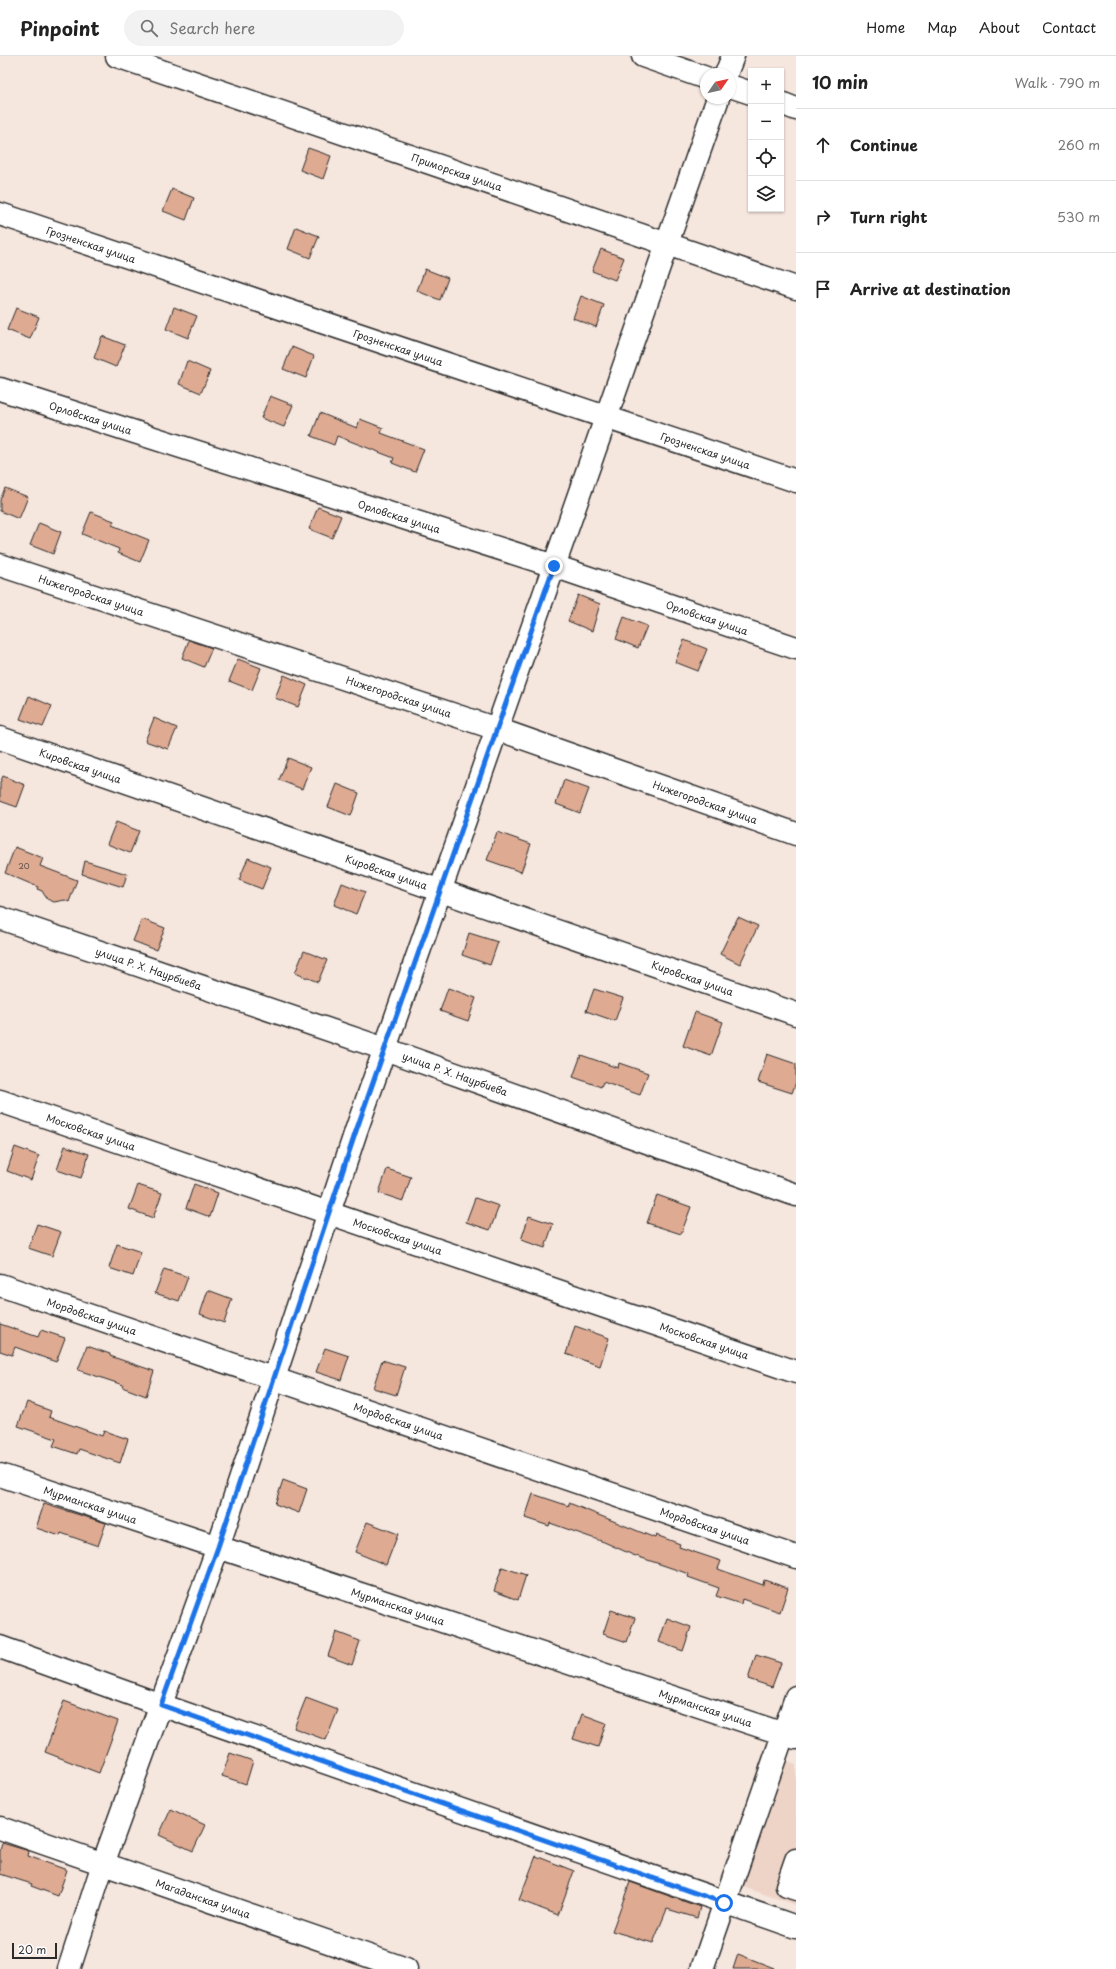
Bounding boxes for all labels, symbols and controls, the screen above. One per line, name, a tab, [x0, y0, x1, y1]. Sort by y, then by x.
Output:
search box	[124, 10, 404, 46]
text: Pinpoint	[20, 14, 100, 42]
text: Search here	[170, 16, 255, 39]
icon: search	[138, 17, 160, 39]
text: Home	[866, 17, 905, 38]
text: Map	[927, 17, 957, 38]
text: About	[979, 17, 1020, 38]
text: Contact	[1042, 17, 1096, 38]
north arrow	[700, 68, 736, 104]
map controls	[748, 68, 784, 212]
button: +	[748, 68, 784, 104]
text: 10 min	[812, 69, 868, 95]
text: Walk · 790 m	[1015, 73, 1100, 92]
button: −	[748, 104, 784, 140]
text: Continue	[850, 133, 918, 156]
icon: ahead	[812, 134, 834, 156]
text: 260 m	[1058, 135, 1100, 154]
button: locate	[748, 140, 784, 176]
street label: Приморская улица	[410, 149, 505, 194]
button: layers	[748, 176, 784, 212]
text: Turn right	[850, 205, 927, 228]
icon: right	[812, 206, 834, 228]
text: 530 m	[1057, 207, 1100, 226]
street label: Грозненская улица	[44, 222, 139, 266]
text: Arrive at destination	[850, 277, 1011, 300]
icon: arrive	[812, 278, 834, 300]
street label: Грозненская улица	[352, 325, 446, 369]
street label: Орловская улица	[47, 397, 135, 438]
street label: Грозненская улица	[659, 428, 753, 472]
street label: Орловская улица	[356, 496, 443, 536]
route end	[545, 557, 563, 575]
street label: Нижегородская улица	[37, 570, 147, 619]
street label: Орловская улица	[664, 596, 751, 638]
street label: Нижегородская улица	[344, 672, 454, 721]
street label: Кировская улица	[37, 744, 124, 787]
street label: Нижегородская улица	[651, 776, 760, 827]
street label: Кировская улица	[344, 850, 430, 893]
house number: 20	[18, 860, 30, 872]
street label: улица Р. Х. Наурбиева	[94, 943, 204, 993]
street label: Кировская улица	[650, 957, 736, 999]
street label: улица Р. Х. Наурбиева	[400, 1048, 511, 1099]
street label: Московская улица	[45, 1109, 138, 1154]
street label: Московская улица	[351, 1214, 445, 1258]
street label: Мордовская улица	[45, 1294, 139, 1338]
street label: Московская улица	[658, 1318, 752, 1363]
street label: Мордовская улица	[352, 1398, 446, 1443]
street label: Мурманская улица	[42, 1482, 140, 1527]
street label: Мордовская улица	[658, 1503, 753, 1548]
street label: Мурманская улица	[349, 1584, 447, 1629]
street label: Мурманская улица	[657, 1685, 755, 1730]
street label: Магаданская улица	[154, 1875, 253, 1922]
route start	[715, 1894, 733, 1912]
scale bar	[12, 1941, 57, 1960]
text: 20 m	[18, 1941, 46, 1958]

